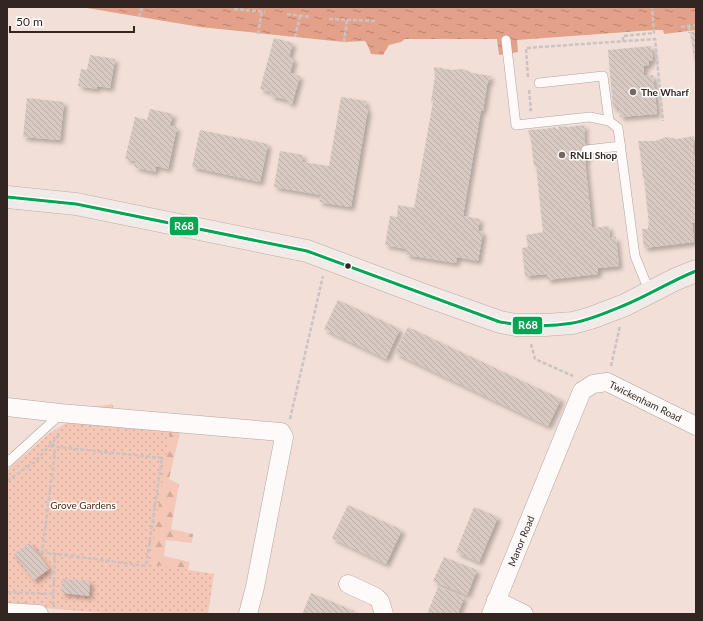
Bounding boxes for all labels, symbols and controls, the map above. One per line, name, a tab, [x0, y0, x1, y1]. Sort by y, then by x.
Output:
scale bar	[10, 8, 134, 34]
text: 50 m	[16, 14, 43, 29]
place label: The Wharf	[641, 86, 689, 98]
marker: The Wharf	[628, 87, 638, 97]
place label: RNLI Shop	[570, 149, 618, 161]
marker: RNLI Shop	[557, 150, 567, 160]
line badge: R68	[169, 216, 199, 236]
text: R68	[174, 219, 194, 232]
unlabelled marker	[343, 261, 353, 271]
line badge: R68	[512, 316, 543, 335]
text: R68	[518, 318, 538, 331]
street label: Twickenham Road	[607, 378, 684, 424]
park label: Grove Gardens	[50, 499, 116, 511]
street label: Manor Road	[505, 514, 537, 568]

